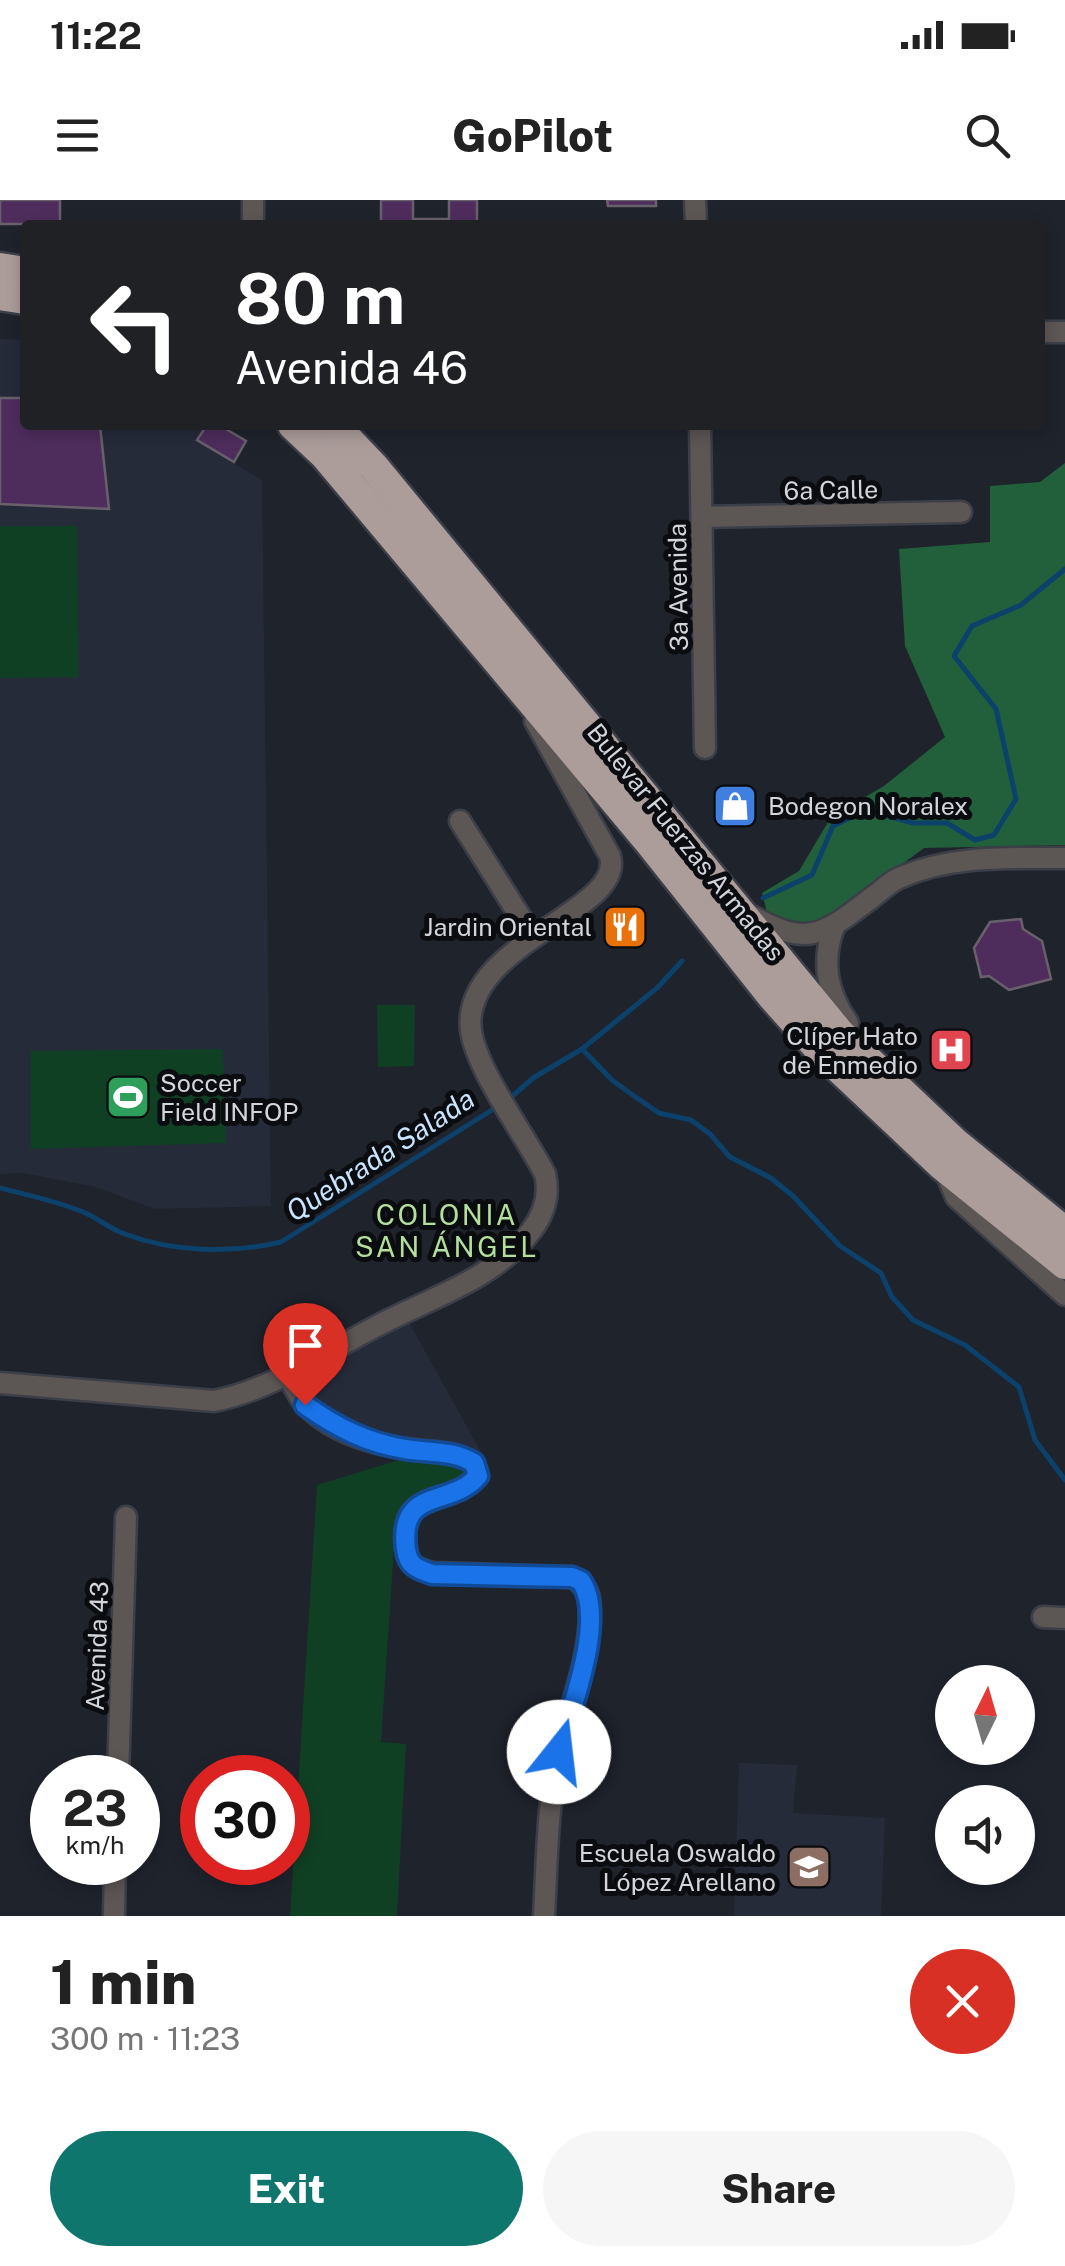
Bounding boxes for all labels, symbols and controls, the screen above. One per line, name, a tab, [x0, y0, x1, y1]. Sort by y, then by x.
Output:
text: 11:22	[50, 13, 142, 58]
icon: menu	[50, 108, 105, 163]
icon: search	[960, 108, 1015, 163]
text: GoPilot	[452, 109, 613, 162]
text: 80 m	[235, 257, 405, 340]
icon: left	[70, 260, 200, 390]
text: Avenida 46	[235, 341, 468, 394]
street label: 6a Calle	[783, 474, 879, 506]
street label: 3a Avenida	[662, 523, 694, 651]
street label: Bulevar Fuerzas Armadas	[581, 717, 791, 967]
shop icon: Bodegon Noralex	[712, 783, 758, 829]
place label: Bodegon Noralex	[768, 791, 968, 821]
restaurant icon: Jardin Oriental	[602, 904, 648, 950]
place label: Jardin Oriental	[424, 912, 592, 942]
place label: Clíper Hato de Enmedio	[782, 1021, 918, 1080]
hospital icon: Clíper Hato de Enmedio	[928, 1027, 974, 1073]
place label: Soccer Field INFOP	[160, 1068, 298, 1127]
sports icon: Soccer Field INFOP	[105, 1074, 151, 1120]
water label: Quebrada Salada	[280, 1082, 480, 1228]
district label: COLONIA SAN ÁNGEL	[355, 1198, 539, 1263]
pin	[263, 1303, 348, 1406]
icon: arrive	[278, 1318, 333, 1373]
street label: Avenida 43	[80, 1581, 114, 1711]
north arrow	[935, 1665, 1035, 1765]
map controls	[935, 1665, 1035, 1885]
position arrow	[507, 1700, 611, 1804]
speed limit sign: 30	[180, 1755, 310, 1885]
text: 23	[62, 1778, 128, 1837]
button: sound	[935, 1785, 1035, 1885]
text: km/h	[66, 1830, 124, 1860]
place label: Escuela Oswaldo López Arellano	[579, 1838, 776, 1897]
school or university icon: Escuela Oswaldo López Arellano	[786, 1844, 832, 1890]
text: 1 min	[50, 1947, 197, 2018]
button: close	[910, 1949, 1015, 2054]
text: 300 m · 11:23	[50, 2020, 240, 2057]
button: Exit	[50, 2131, 523, 2246]
button: Share	[543, 2131, 1015, 2246]

